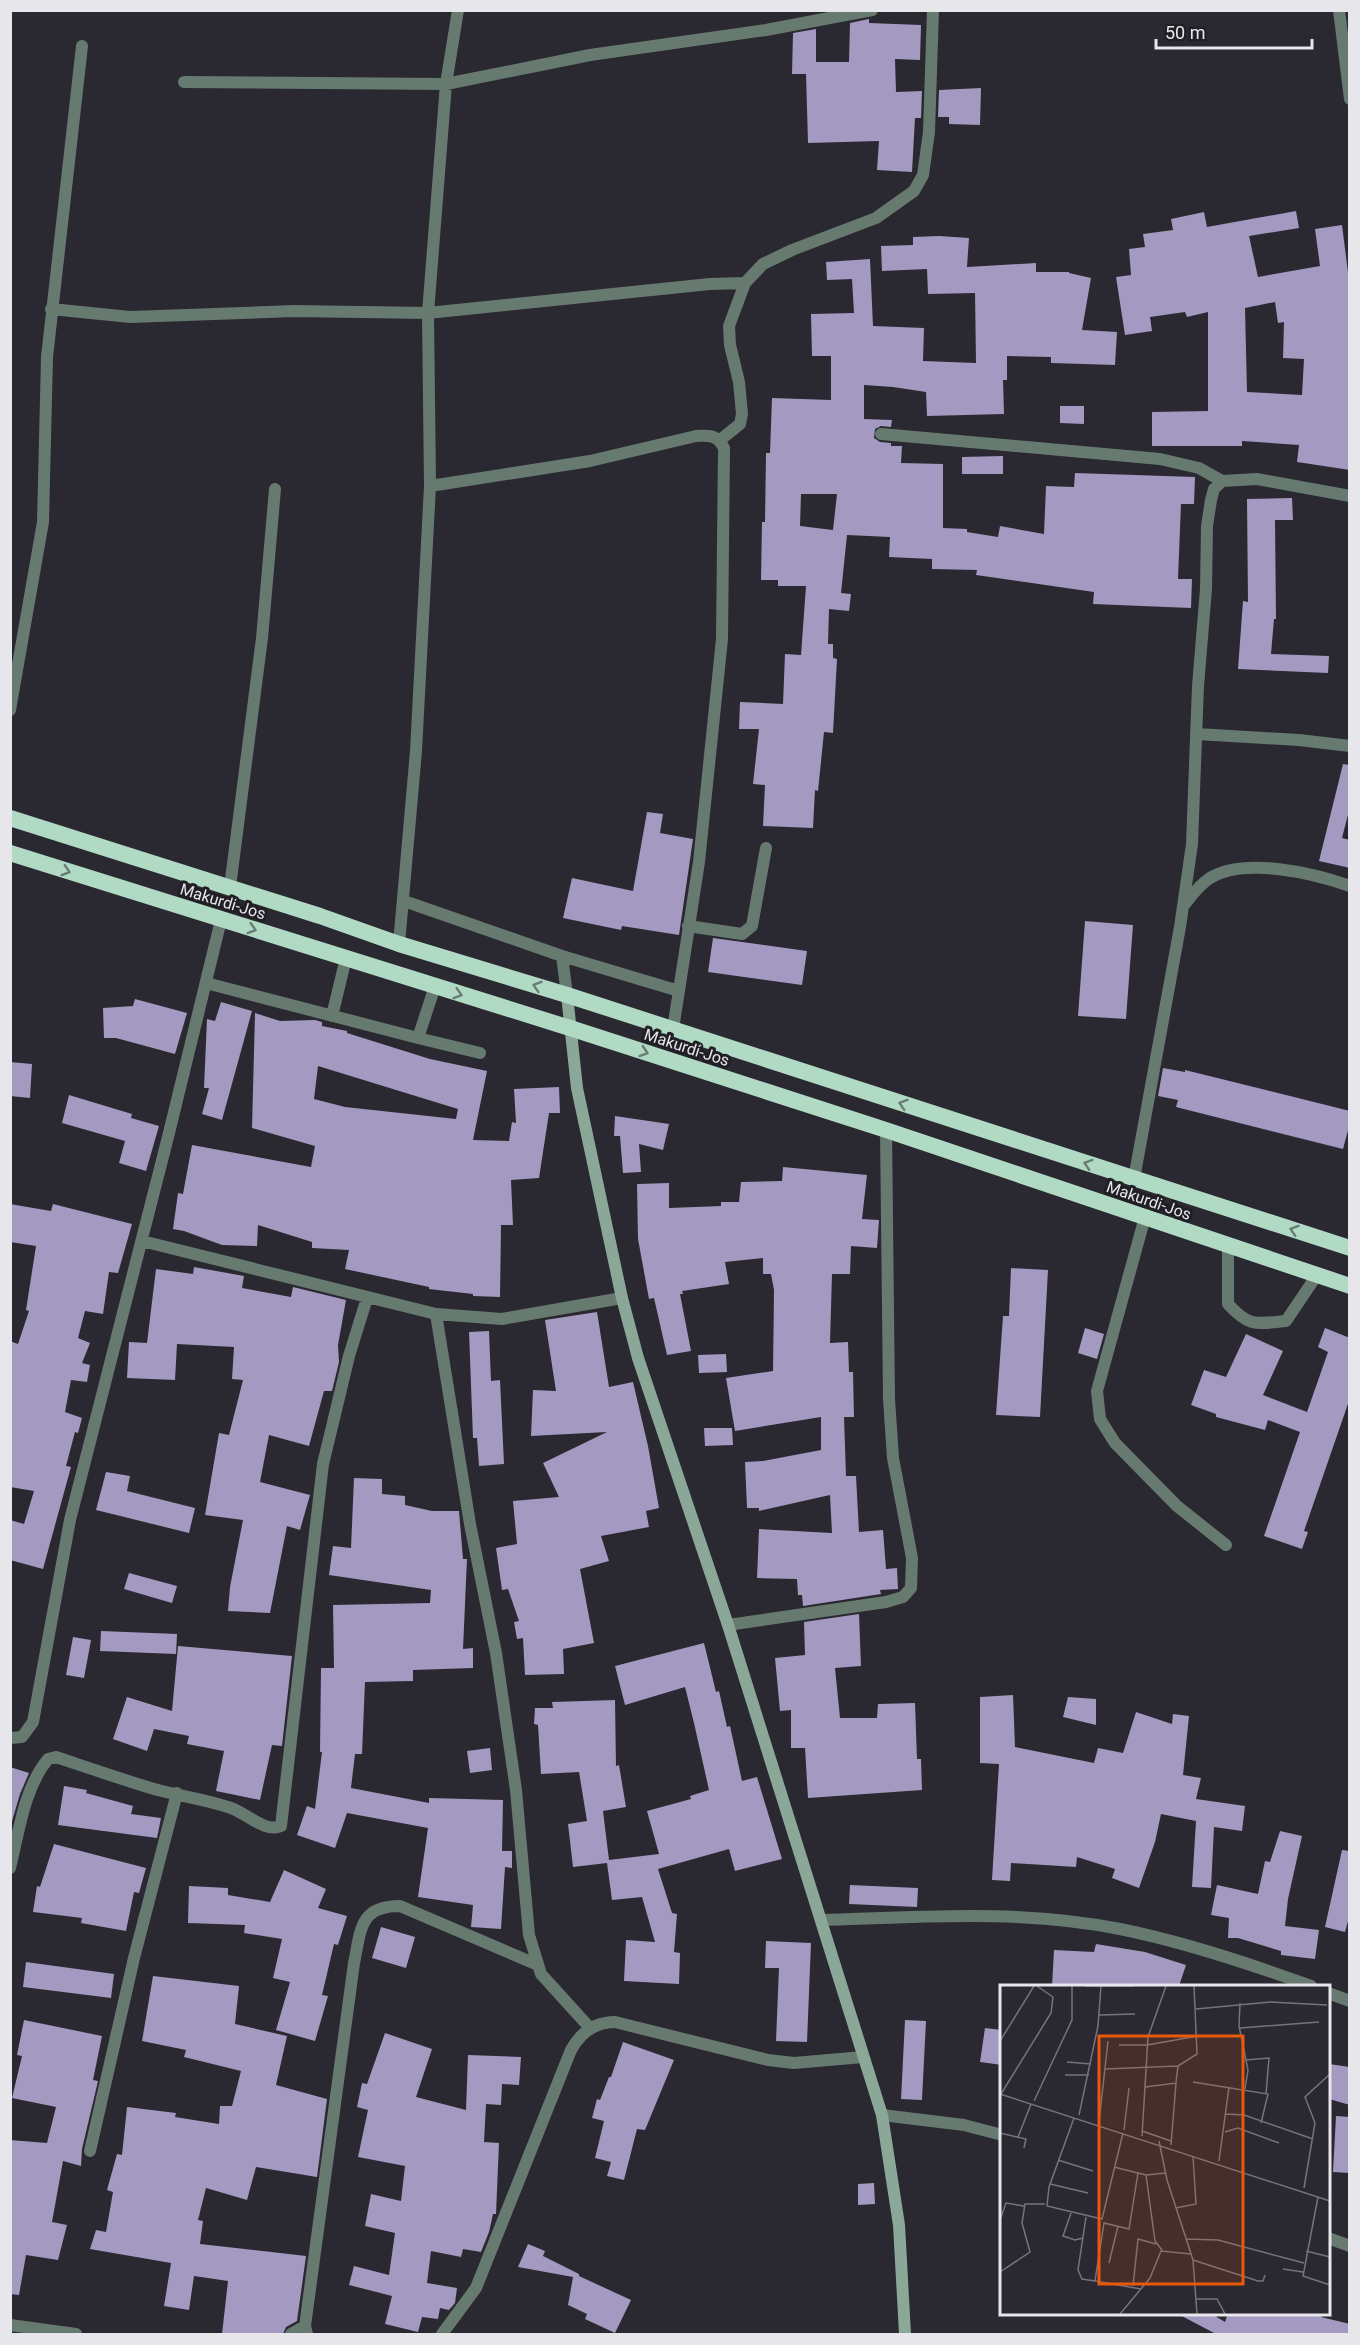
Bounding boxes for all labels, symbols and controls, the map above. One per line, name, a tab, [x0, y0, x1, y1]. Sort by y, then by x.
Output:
scale bar	[1156, 12, 1312, 50]
text: 50 m	[1165, 22, 1205, 43]
one-way arrow	[60, 864, 71, 876]
street label: Makurdi-Jos	[178, 879, 268, 923]
one-way arrow	[246, 922, 257, 935]
one-way arrow	[532, 981, 543, 993]
one-way arrow	[452, 986, 463, 999]
street label: Makurdi-Jos	[642, 1025, 732, 1070]
one-way arrow	[638, 1045, 649, 1057]
one-way arrow	[898, 1099, 909, 1111]
one-way arrow	[1083, 1158, 1094, 1171]
street label: Makurdi-Jos	[1104, 1177, 1194, 1224]
one-way arrow	[1289, 1225, 1300, 1237]
inset map	[1000, 1985, 1330, 2315]

